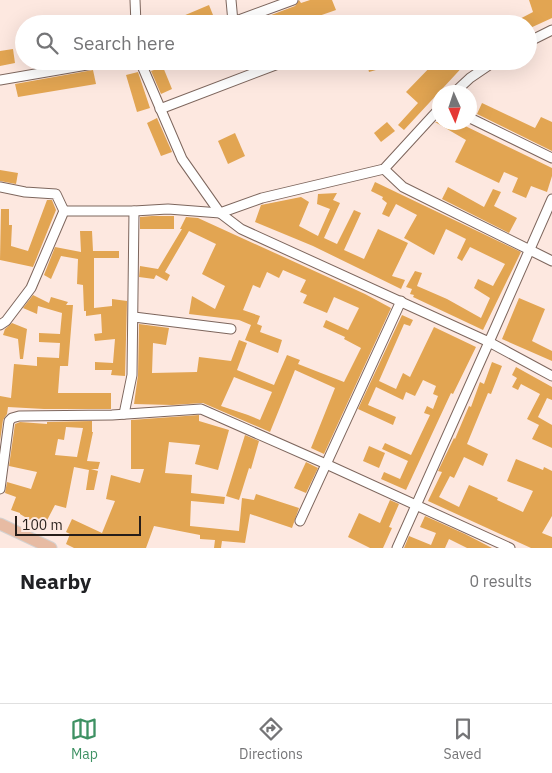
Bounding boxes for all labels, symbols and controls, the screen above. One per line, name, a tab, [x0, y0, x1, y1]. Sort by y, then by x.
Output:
search box	[15, 15, 537, 70]
icon: search	[33, 29, 61, 57]
text: Search here	[73, 31, 175, 55]
north arrow	[432, 85, 477, 130]
scale bar	[15, 513, 141, 536]
text: 100 m	[22, 516, 63, 534]
text: Nearby	[20, 567, 91, 595]
text: 0 results	[469, 571, 532, 591]
tab: Map	[70, 715, 98, 763]
tab: Directions	[239, 715, 303, 763]
tab: Saved	[444, 715, 482, 763]

